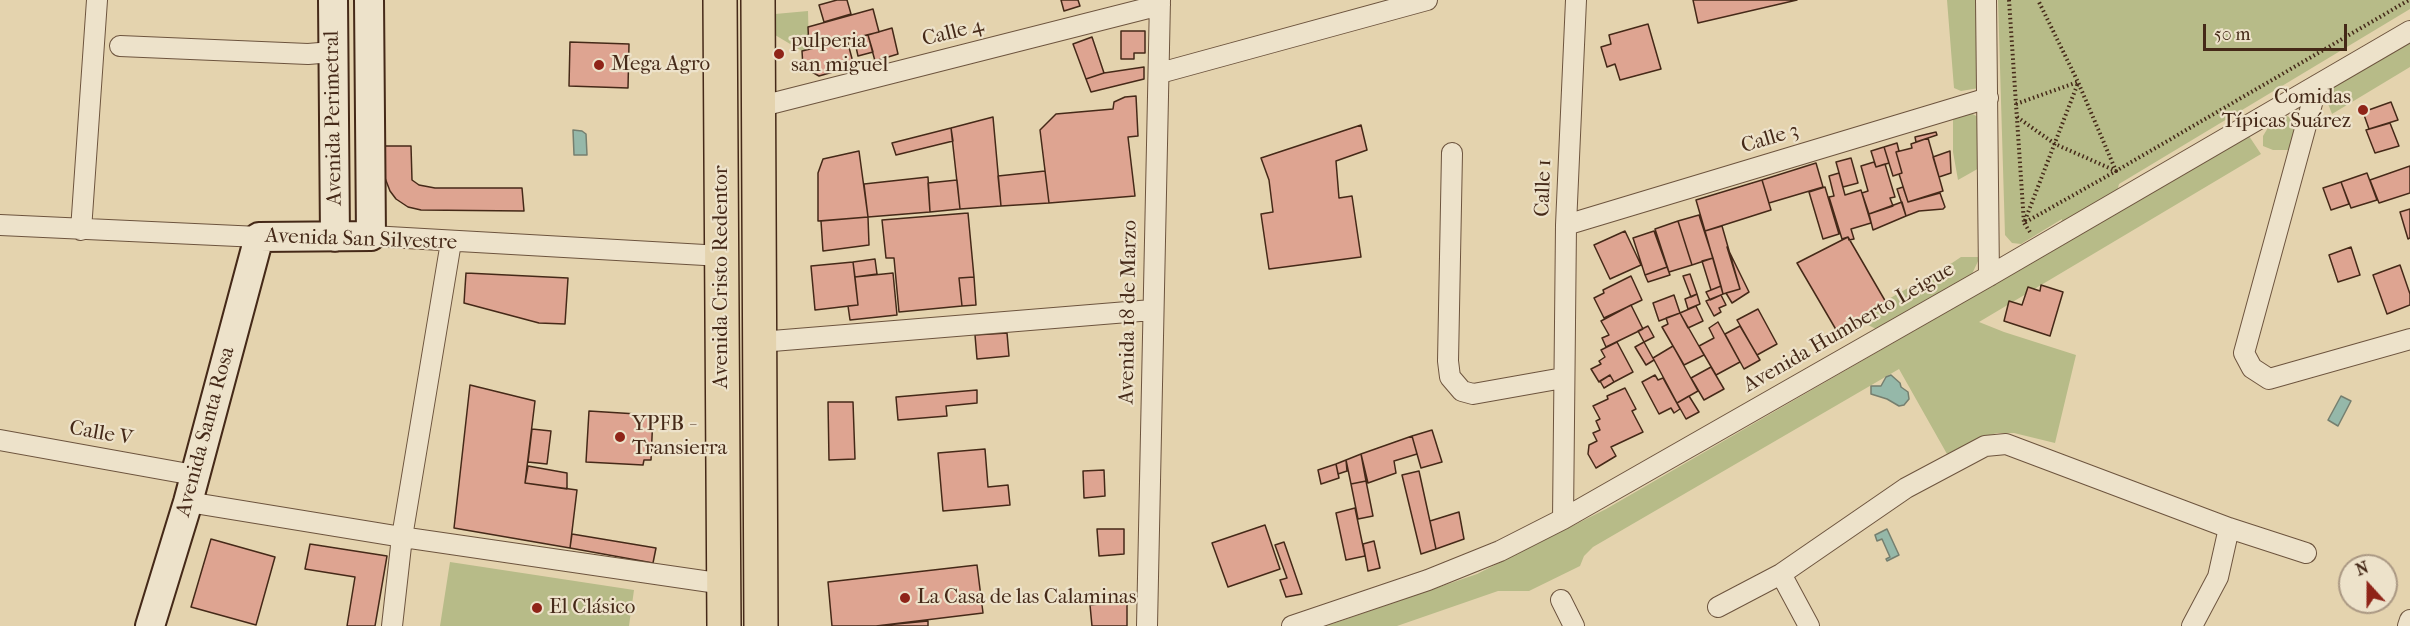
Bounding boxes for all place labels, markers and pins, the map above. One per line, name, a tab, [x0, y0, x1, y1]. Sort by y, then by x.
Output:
place label: pulperia san miguel	[791, 29, 888, 79]
marker: pulperia san miguel	[772, 47, 786, 61]
place label: Mega Agro	[611, 52, 710, 78]
marker: Mega Agro	[592, 58, 606, 72]
place label: Comidas Típicas Suárez	[2222, 85, 2351, 135]
marker: Comidas Típicas Suárez	[2356, 103, 2370, 117]
place label: YPFB - Transierra	[632, 412, 727, 462]
marker: YPFB - Transierra	[613, 430, 627, 444]
place label: La Casa de las Calaminas	[917, 585, 1137, 611]
marker: La Casa de las Calaminas	[898, 591, 912, 605]
place label: El Clásico	[549, 595, 636, 621]
marker: El Clásico	[530, 601, 544, 615]

